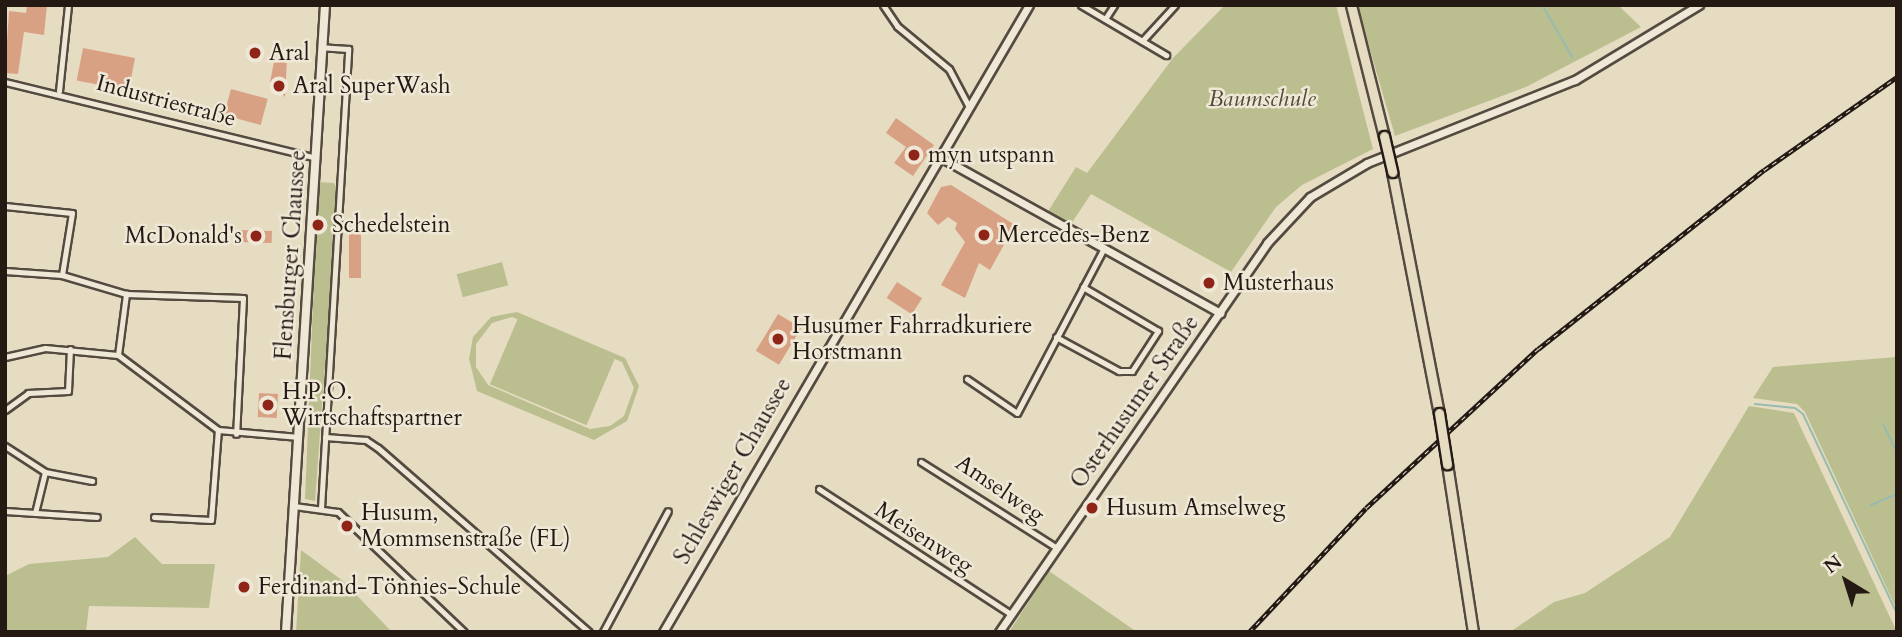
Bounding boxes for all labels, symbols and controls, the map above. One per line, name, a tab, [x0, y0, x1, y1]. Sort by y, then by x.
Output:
place label: Aral	[269, 39, 310, 67]
marker: Aral	[247, 45, 263, 61]
street label: Industriestraße	[93, 69, 239, 133]
place label: Aral SuperWash	[293, 72, 451, 100]
marker: Aral SuperWash	[271, 78, 287, 94]
park label: Baumschule	[1208, 85, 1316, 113]
place label: myn utspann	[928, 141, 1055, 169]
marker: myn utspann	[906, 147, 922, 163]
street label: Flensburger Chaussee	[270, 149, 312, 361]
place label: Schedelstein	[332, 211, 451, 239]
marker: Schedelstein	[310, 217, 326, 233]
place label: Mercedes-Benz	[998, 221, 1149, 249]
place label: McDonald's	[125, 222, 242, 250]
marker: Mercedes-Benz	[976, 227, 992, 243]
marker: McDonald's	[248, 228, 264, 244]
place label: Musterhaus	[1223, 269, 1334, 297]
marker: Musterhaus	[1201, 275, 1217, 291]
street label: Osterhusumer Straße	[1065, 310, 1205, 494]
place label: Husumer Fahrradkuriere Horstmann	[792, 312, 1032, 366]
marker: Husumer Fahrradkuriere Horstmann	[770, 331, 786, 347]
street label: Schleswiger Chaussee	[668, 373, 798, 569]
place label: H.P.O. Wirtschaftspartner	[282, 378, 462, 432]
marker: H.P.O. Wirtschaftspartner	[260, 397, 276, 413]
street label: Amselweg	[950, 449, 1050, 529]
place label: Husum Amselweg	[1106, 494, 1285, 522]
street label: Meisenweg	[870, 496, 978, 580]
place label: Husum, Mommsenstraße (FL)	[361, 499, 570, 553]
marker: Husum Amselweg	[1084, 500, 1100, 516]
marker: Husum, Mommsenstraße (FL)	[339, 518, 355, 534]
north arrow	[1811, 546, 1881, 616]
text: N	[1819, 549, 1848, 580]
place label: Ferdinand-Tönnies-Schule	[258, 573, 521, 601]
marker: Ferdinand-Tönnies-Schule	[236, 579, 252, 595]

